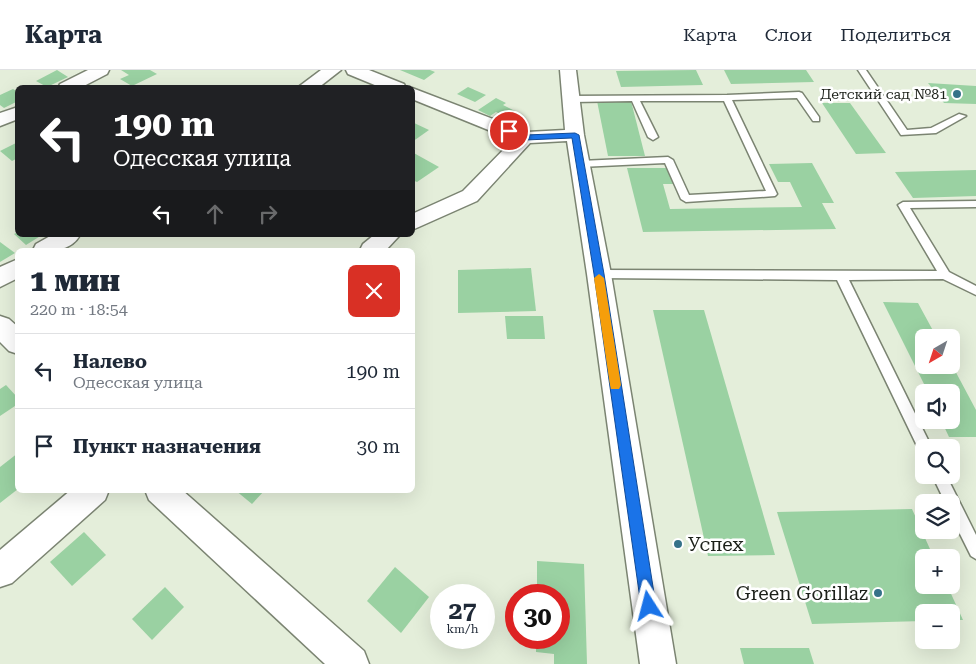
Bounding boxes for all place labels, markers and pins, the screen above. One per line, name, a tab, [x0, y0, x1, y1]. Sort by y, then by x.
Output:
place label: Детский сад №81	[820, 86, 947, 102]
marker: Детский сад №81	[951, 88, 963, 100]
pin	[488, 110, 530, 152]
place label: Успех	[688, 533, 744, 556]
marker: Успех	[672, 538, 684, 550]
place label: Green Gorillaz	[736, 582, 868, 605]
marker: Green Gorillaz	[872, 587, 884, 599]

